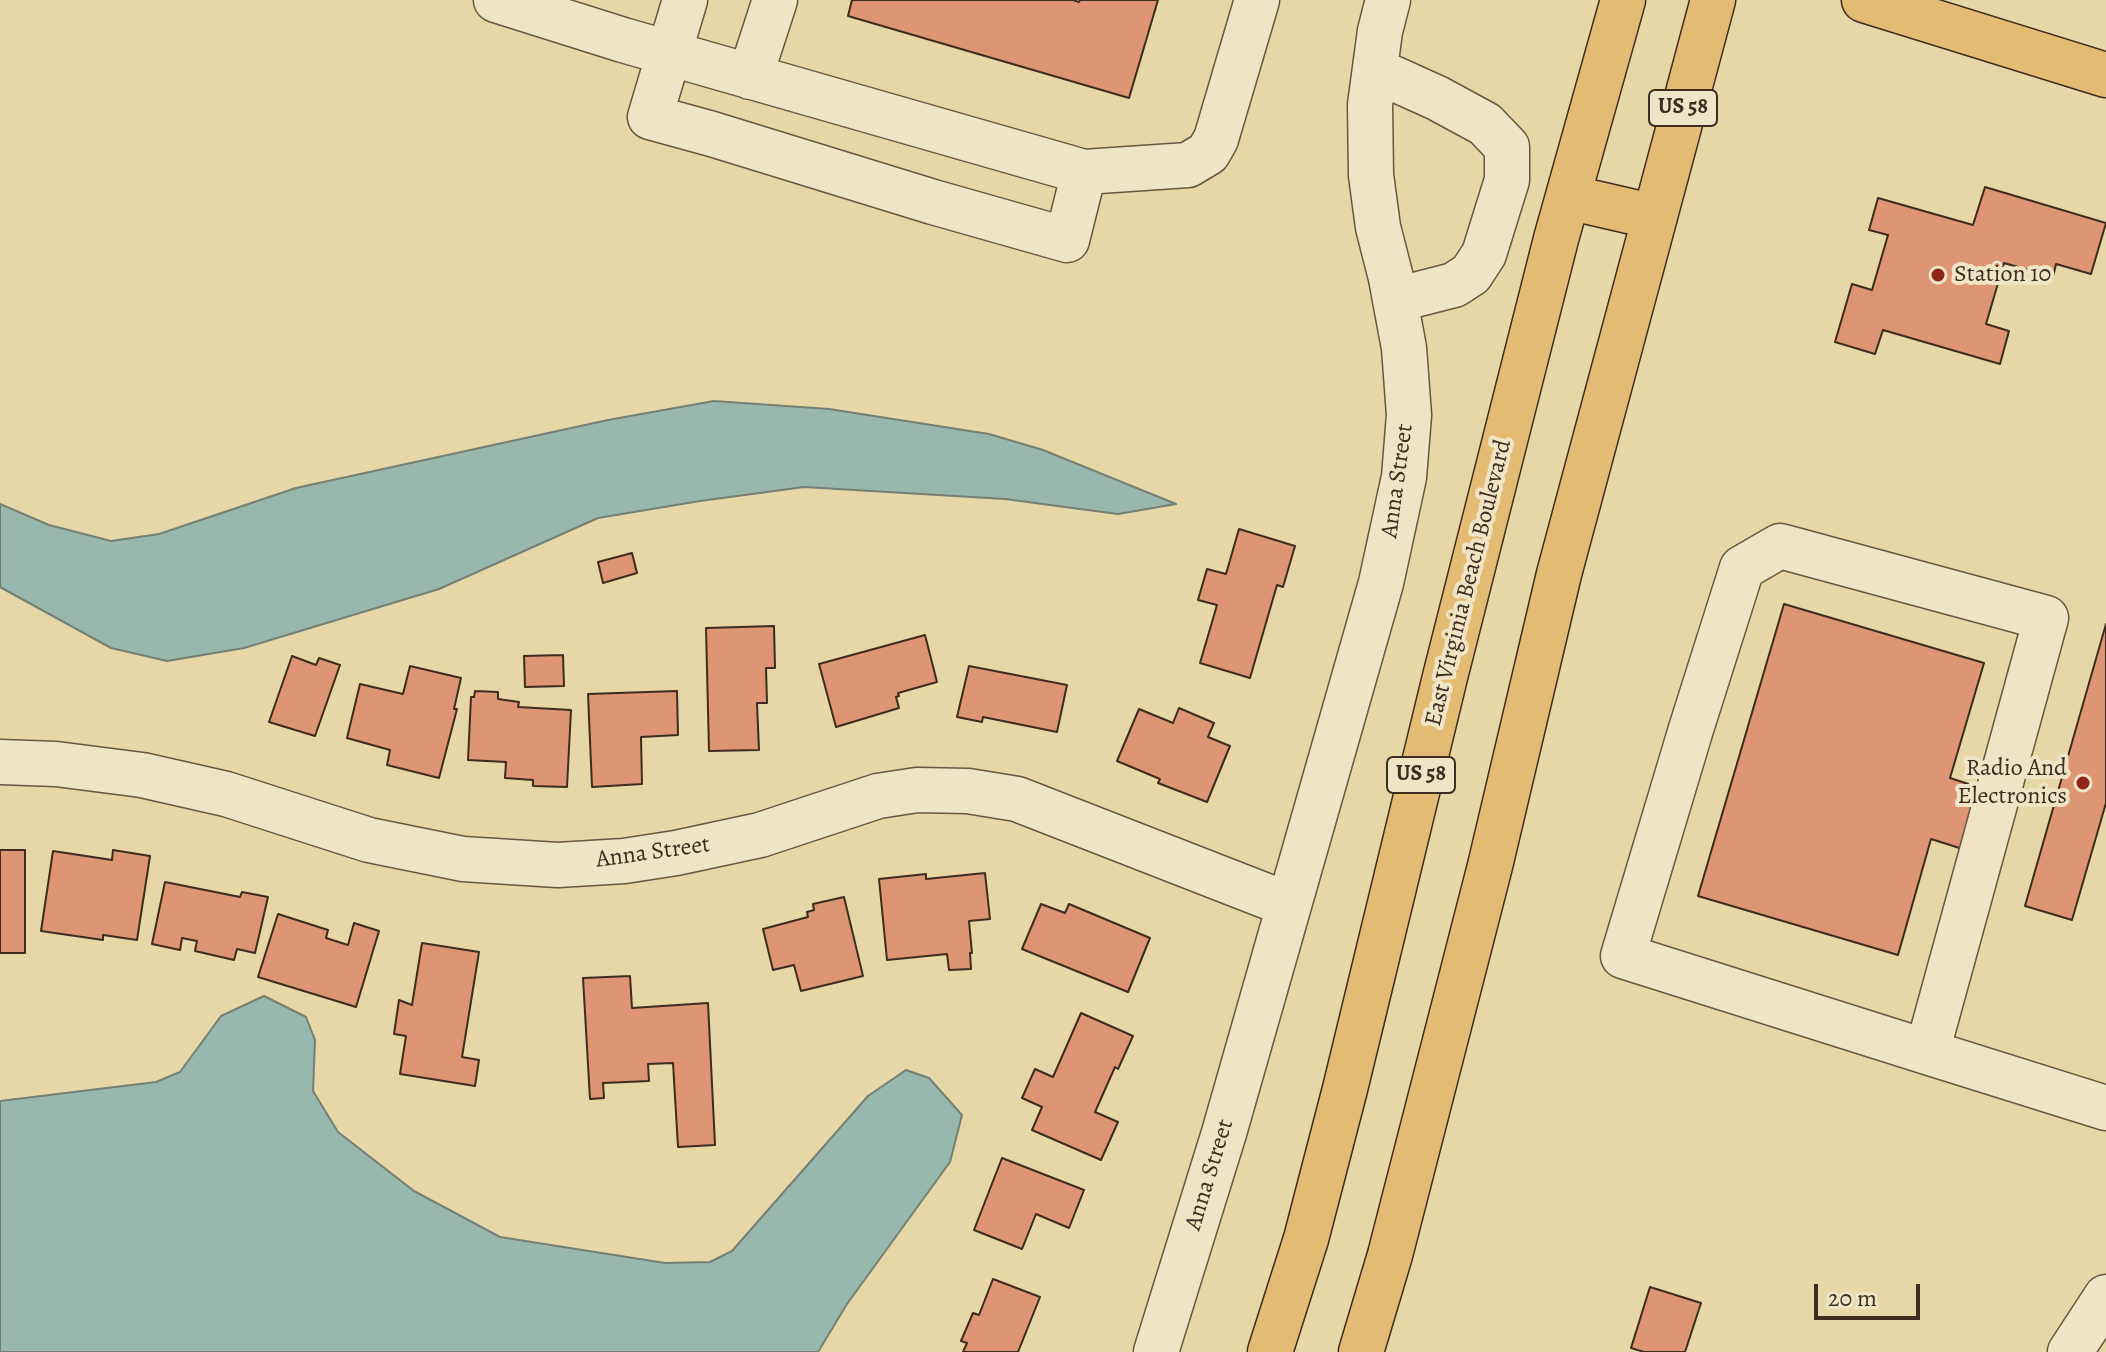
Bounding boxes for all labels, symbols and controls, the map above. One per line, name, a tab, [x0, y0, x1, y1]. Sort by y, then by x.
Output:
road number: US 58	[1649, 90, 1717, 126]
place label: Station 10	[1954, 261, 2051, 289]
marker: Station 10	[1929, 266, 1947, 284]
street label: Anna Street	[1376, 422, 1420, 540]
street label: East Virginia Beach Boulevard	[1419, 437, 1519, 729]
place label: Radio And Electronics	[1957, 755, 2067, 811]
road number: US 58	[1387, 757, 1455, 793]
marker: Radio And Electronics	[2074, 774, 2092, 792]
street label: Anna Street	[594, 831, 712, 875]
street label: Anna Street	[1179, 1116, 1241, 1234]
scale bar	[1818, 1268, 1924, 1318]
text: 20 m	[1828, 1282, 1877, 1314]

